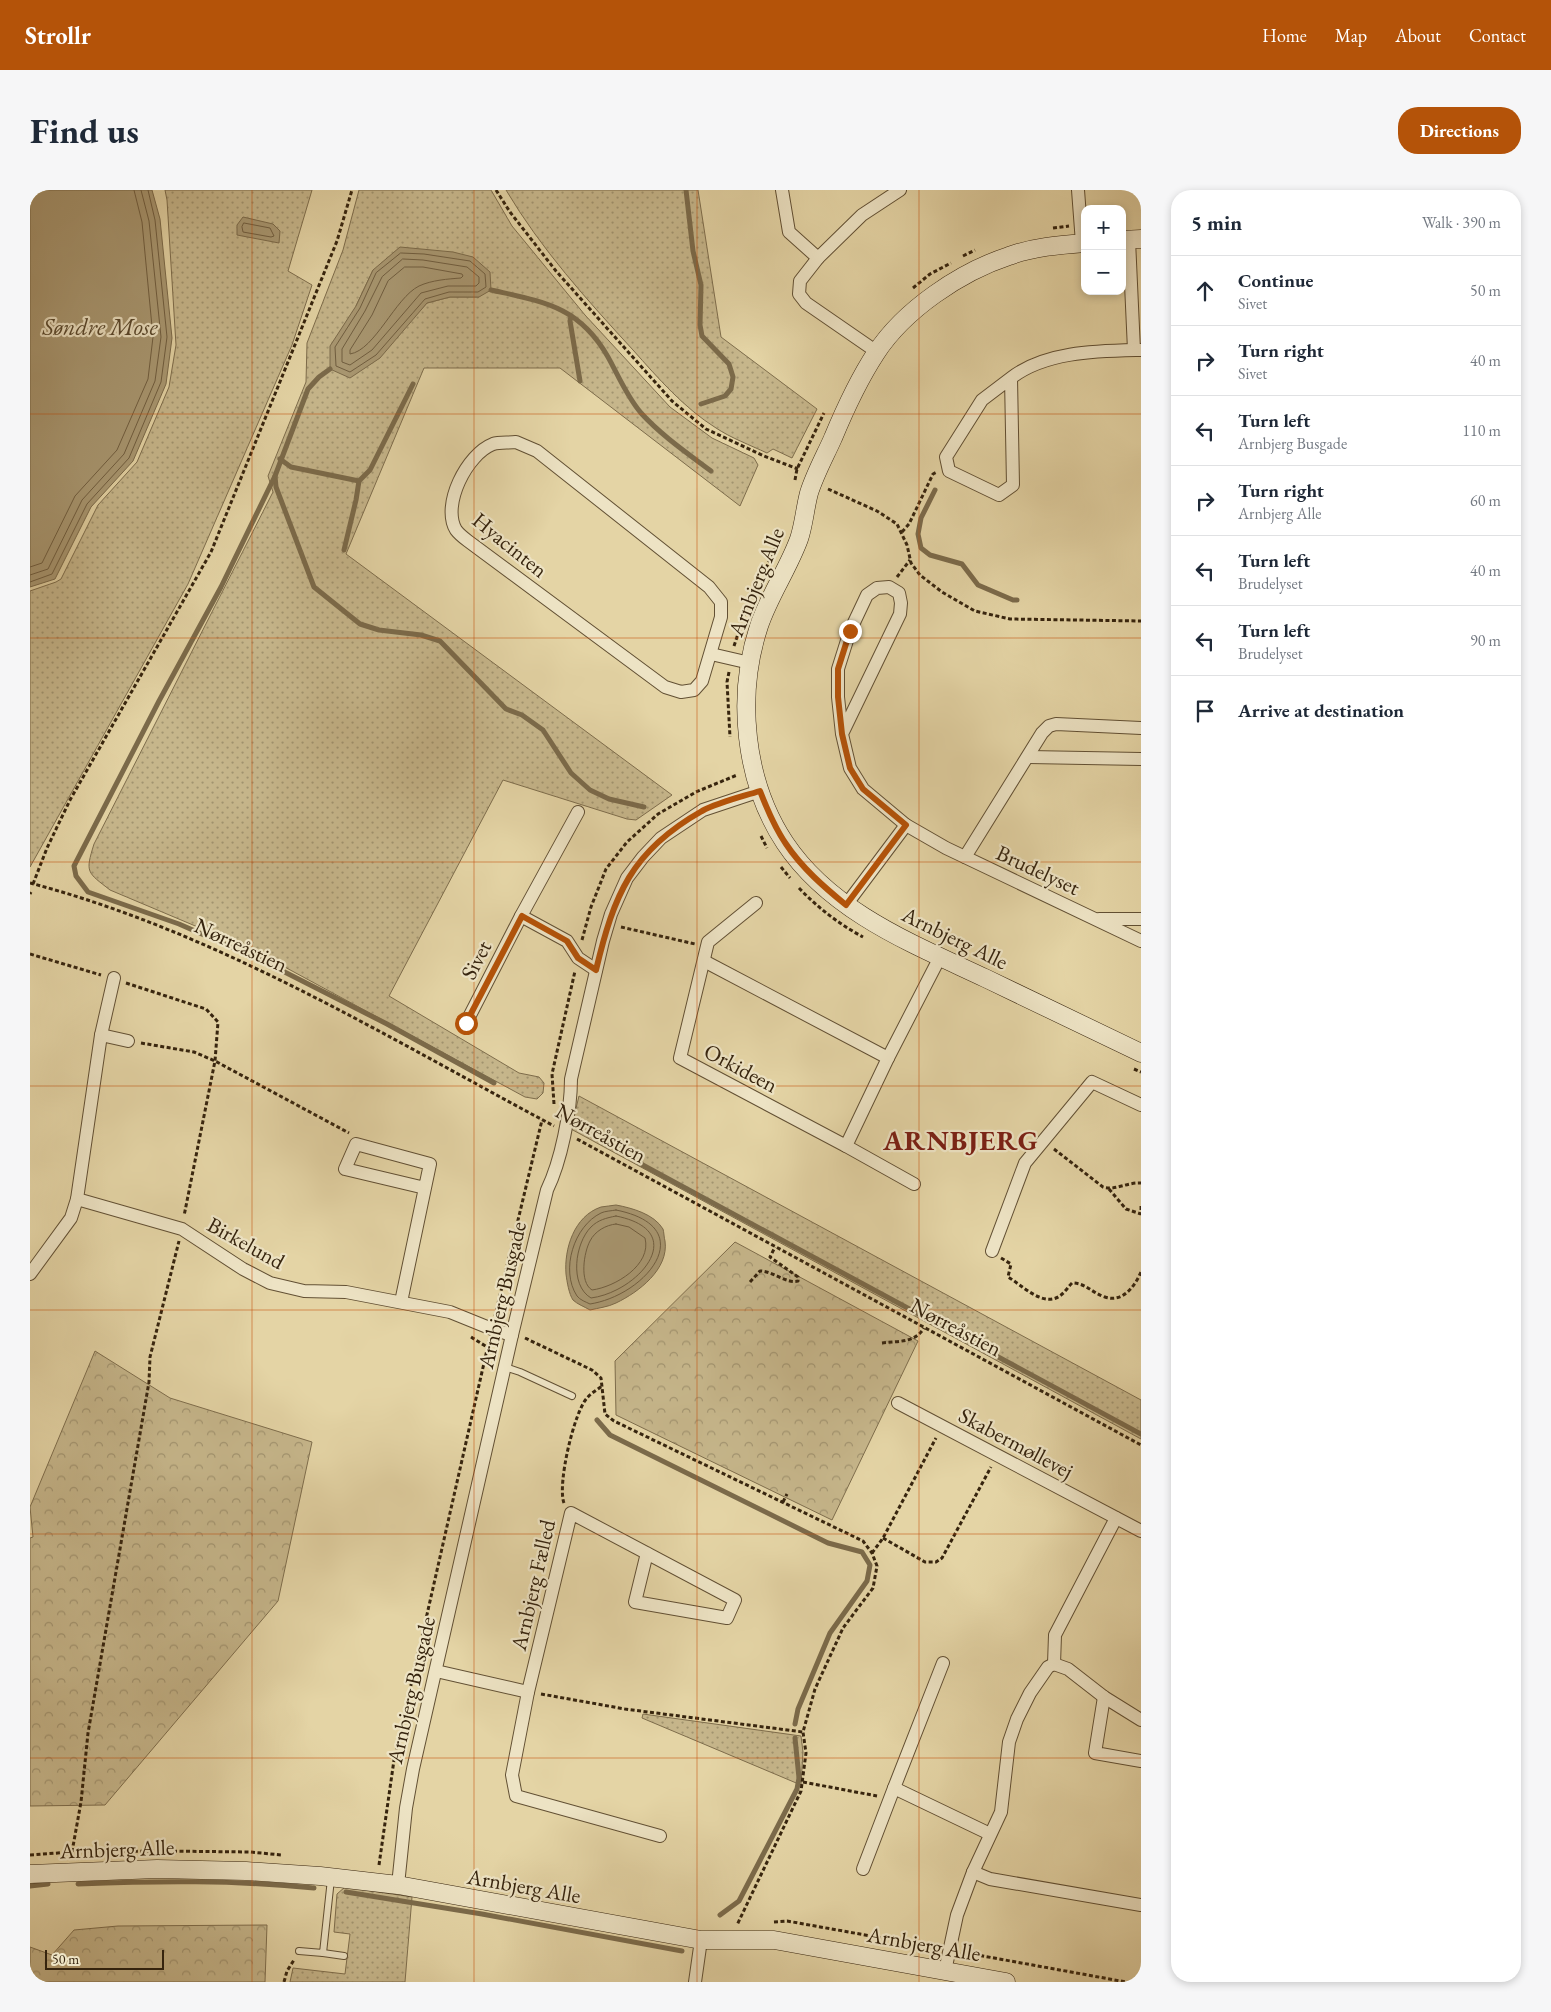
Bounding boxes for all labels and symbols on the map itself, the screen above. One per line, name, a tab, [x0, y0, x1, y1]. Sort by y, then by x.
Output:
water label: Søndre Mose	[41, 311, 158, 342]
street label: Hyacinten	[466, 506, 554, 585]
street label: Arnbjerg Alle	[721, 523, 791, 642]
route end	[839, 620, 862, 643]
street label: Brudelyset	[991, 838, 1085, 902]
street label: Arnbjerg Alle	[896, 899, 1013, 976]
street label: Nørreåstien	[190, 911, 293, 979]
street label: Sivet	[454, 935, 498, 984]
route start	[455, 1012, 478, 1035]
street label: Orkideen	[699, 1037, 783, 1100]
street label: Nørreåstien	[550, 1096, 652, 1170]
district label: ARNBJERG	[882, 1122, 1039, 1158]
street label: Birkelund	[202, 1210, 291, 1277]
street label: Arnbjerg Busgade	[471, 1218, 533, 1372]
street label: Nørreåstien	[905, 1291, 1007, 1363]
street label: Skabermøllevej	[954, 1401, 1078, 1485]
street label: Arnbjerg Fælled	[504, 1516, 562, 1654]
street label: Arnbjerg Busgade	[380, 1613, 442, 1767]
street label: Arnbjerg Alle	[58, 1832, 175, 1866]
street label: Arnbjerg Alle	[464, 1862, 583, 1910]
street label: Arnbjerg Alle	[864, 1920, 983, 1968]
scale bar	[45, 1947, 164, 1970]

